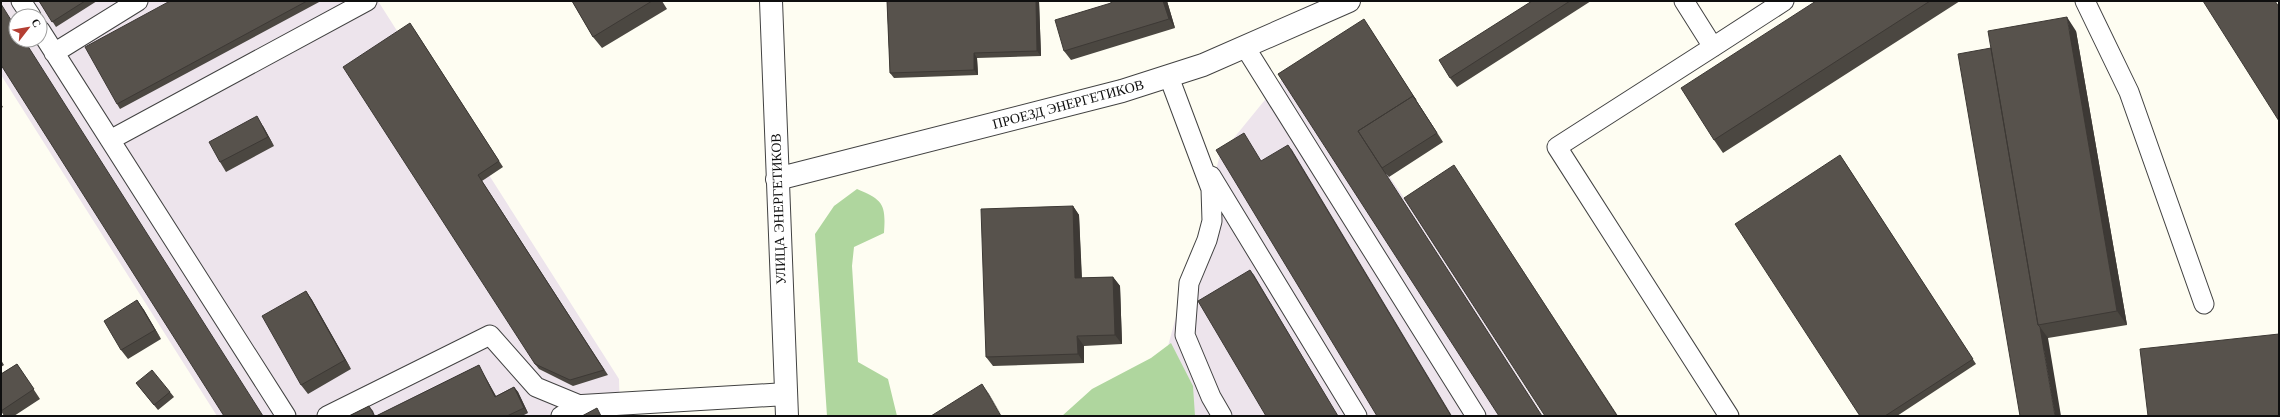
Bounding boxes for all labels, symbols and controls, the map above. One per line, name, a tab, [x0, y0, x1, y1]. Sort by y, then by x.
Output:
north arrow	[8, 8, 48, 48]
text: С	[29, 16, 45, 30]
street label: ПРОЕЗД ЭНЕРГЕТИКОВ	[990, 75, 1146, 133]
street label: УЛИЦА ЭНЕРГЕТИКОВ	[766, 133, 790, 285]

